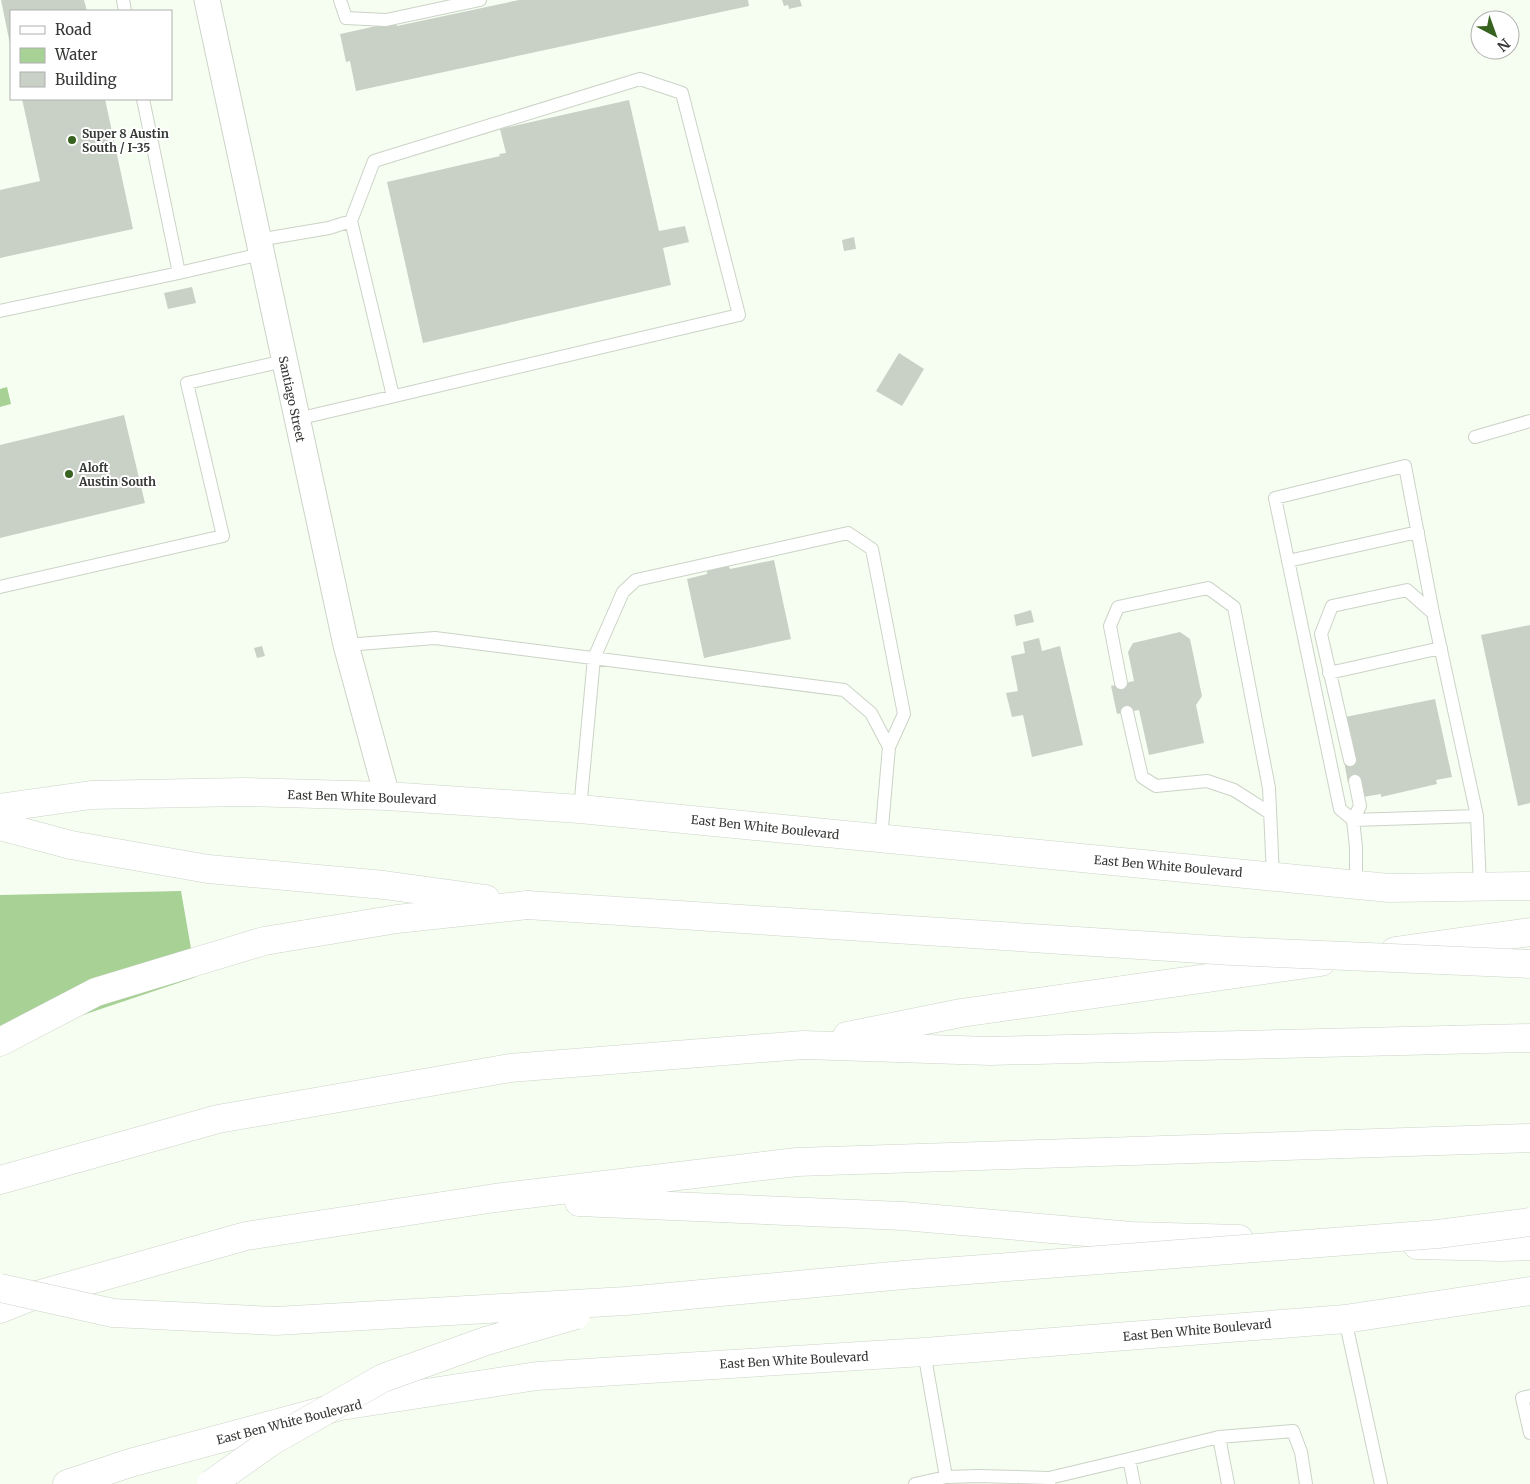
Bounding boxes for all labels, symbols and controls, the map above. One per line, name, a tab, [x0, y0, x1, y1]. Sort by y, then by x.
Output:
legend	[10, 10, 172, 100]
north arrow	[1470, 10, 1520, 60]
text: Road	[55, 20, 91, 39]
text: N	[1493, 34, 1514, 55]
text: Water	[54, 45, 98, 64]
text: Building	[55, 70, 117, 89]
place label: Super 8 Austin South / I-35	[82, 126, 169, 155]
marker: Super 8 Austin South / I-35	[66, 134, 78, 146]
street label: Santiago Street	[276, 354, 309, 444]
place label: Aloft Austin South	[78, 460, 156, 489]
marker: Aloft Austin South	[63, 468, 75, 480]
street label: East Ben White Boulevard	[287, 787, 437, 807]
street label: East Ben White Boulevard	[690, 812, 840, 842]
street label: East Ben White Boulevard	[1093, 852, 1243, 880]
street label: East Ben White Boulevard	[1122, 1316, 1272, 1344]
street label: East Ben White Boulevard	[719, 1349, 869, 1371]
street label: East Ben White Boulevard	[215, 1397, 363, 1447]

